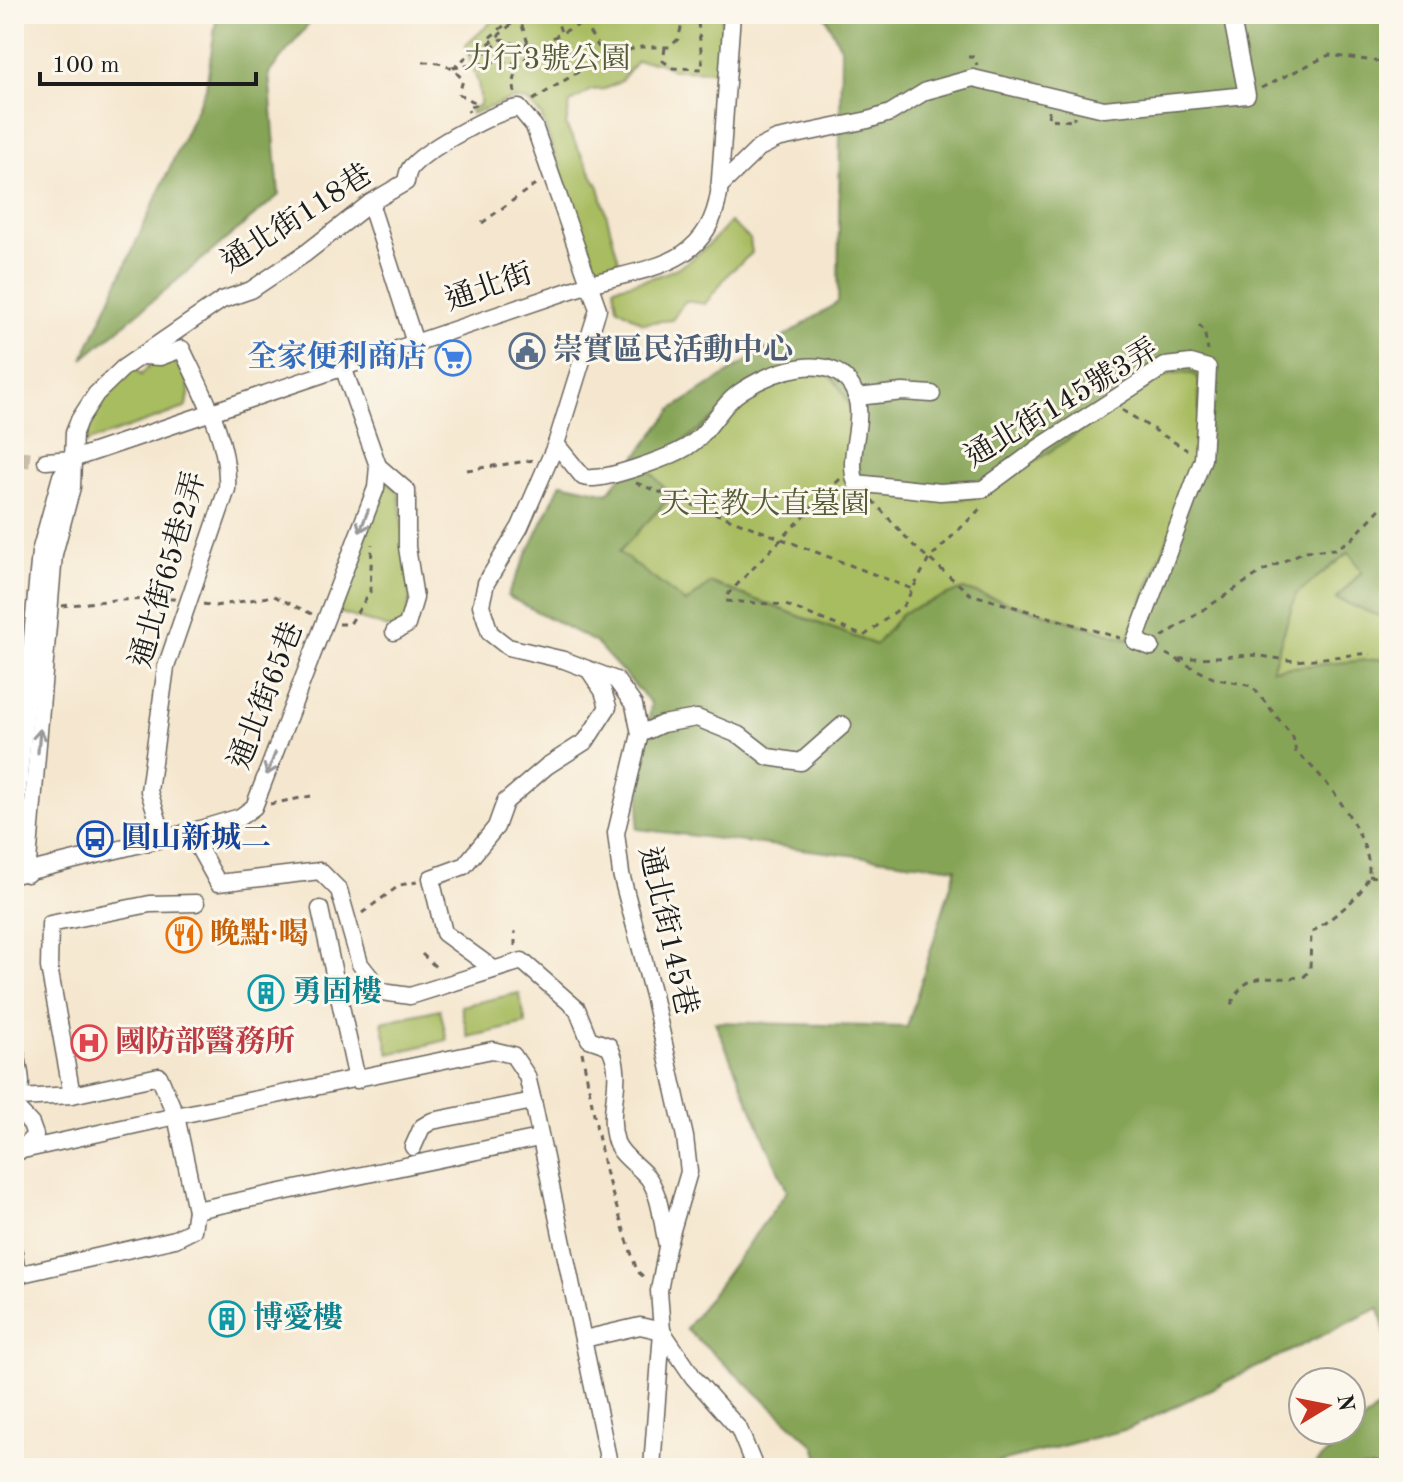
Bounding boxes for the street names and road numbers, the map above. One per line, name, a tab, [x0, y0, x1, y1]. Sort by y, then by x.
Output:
street label: 通北街118巷	[215, 157, 377, 278]
street label: 通北街	[441, 256, 536, 317]
street label: 通北街145號3弄	[959, 332, 1164, 473]
street label: 通北街65巷2弄	[124, 468, 211, 671]
street label: 通北街65巷	[222, 617, 309, 774]
street label: 通北街145巷	[633, 843, 704, 1018]

